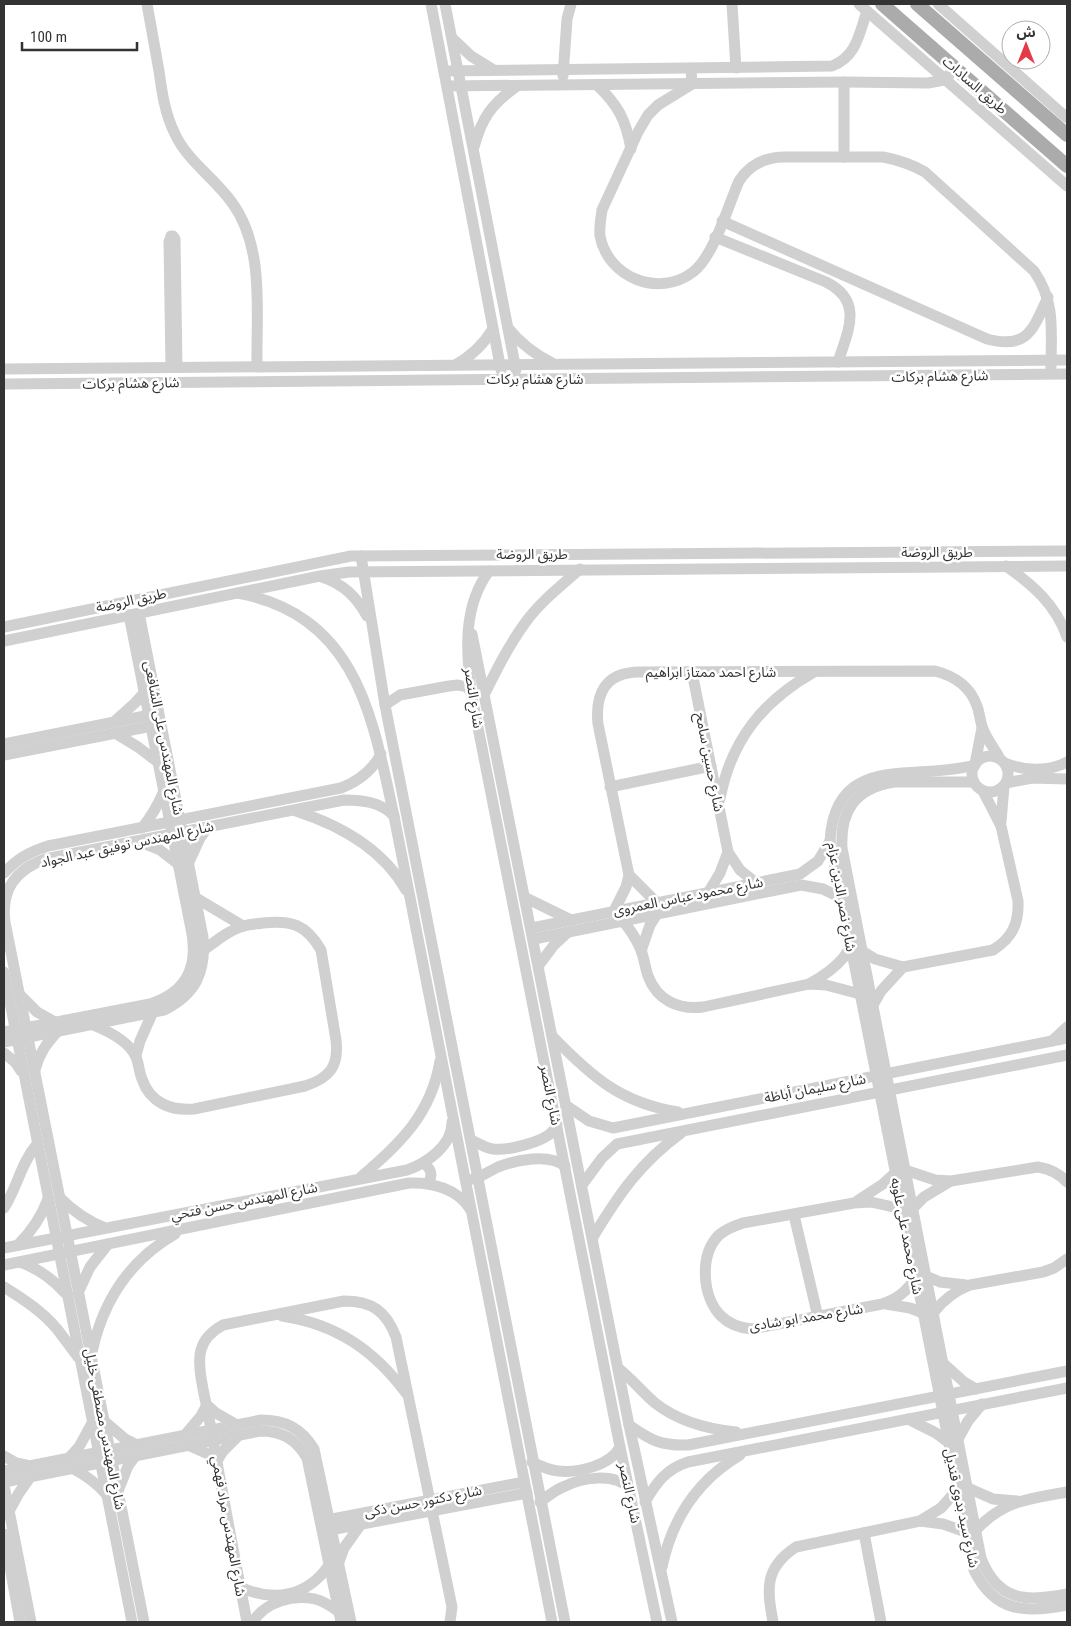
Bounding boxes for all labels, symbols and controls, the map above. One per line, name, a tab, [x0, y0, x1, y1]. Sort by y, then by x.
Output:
scale bar	[22, 20, 138, 52]
north arrow	[1001, 20, 1051, 70]
text: ش	[1016, 24, 1036, 40]
text: 100 m	[30, 28, 67, 46]
street label: طريق السادات	[938, 53, 1011, 119]
street label: شارع هشام بركات	[891, 367, 989, 388]
street label: شارع هشام بركات	[487, 371, 584, 390]
street label: شارع هشام بركات	[82, 374, 180, 395]
street label: طريق الروضة	[901, 544, 973, 562]
street label: طريق الروضة	[496, 546, 568, 564]
street label: طريق الروضة	[94, 585, 168, 617]
street label: شارع المهندس على الشافعى	[138, 660, 187, 817]
street label: شارع احمد ممتاز ابراهيم	[646, 664, 776, 683]
street label: شارع النصر	[458, 666, 487, 730]
street label: شارع حسين سامح	[690, 711, 727, 814]
street label: شارع المهندس توفيق عبد الجواد	[39, 818, 216, 873]
street label: شارع نصر الدين عزام	[822, 841, 859, 953]
street label: شارع محمود عباس العمروى	[612, 874, 765, 921]
street label: شارع النصر	[534, 1062, 565, 1127]
street label: شارع سليمان أباظة	[763, 1070, 868, 1109]
street label: شارع محمد على علوبه	[885, 1176, 926, 1296]
street label: شارع المهندس حسن فتحي	[169, 1179, 319, 1226]
street label: شارع محمد ابو شادى	[748, 1300, 864, 1337]
street label: شارع المهندس مصطفى خليل	[79, 1347, 128, 1512]
street label: شارع سيد بدوى قنديل	[939, 1447, 982, 1570]
street label: شارع المهندس مراد فهمي	[206, 1454, 249, 1598]
street label: شارع النصر	[613, 1460, 644, 1525]
street label: شارع دكتور حسن ذكى	[363, 1482, 484, 1523]

